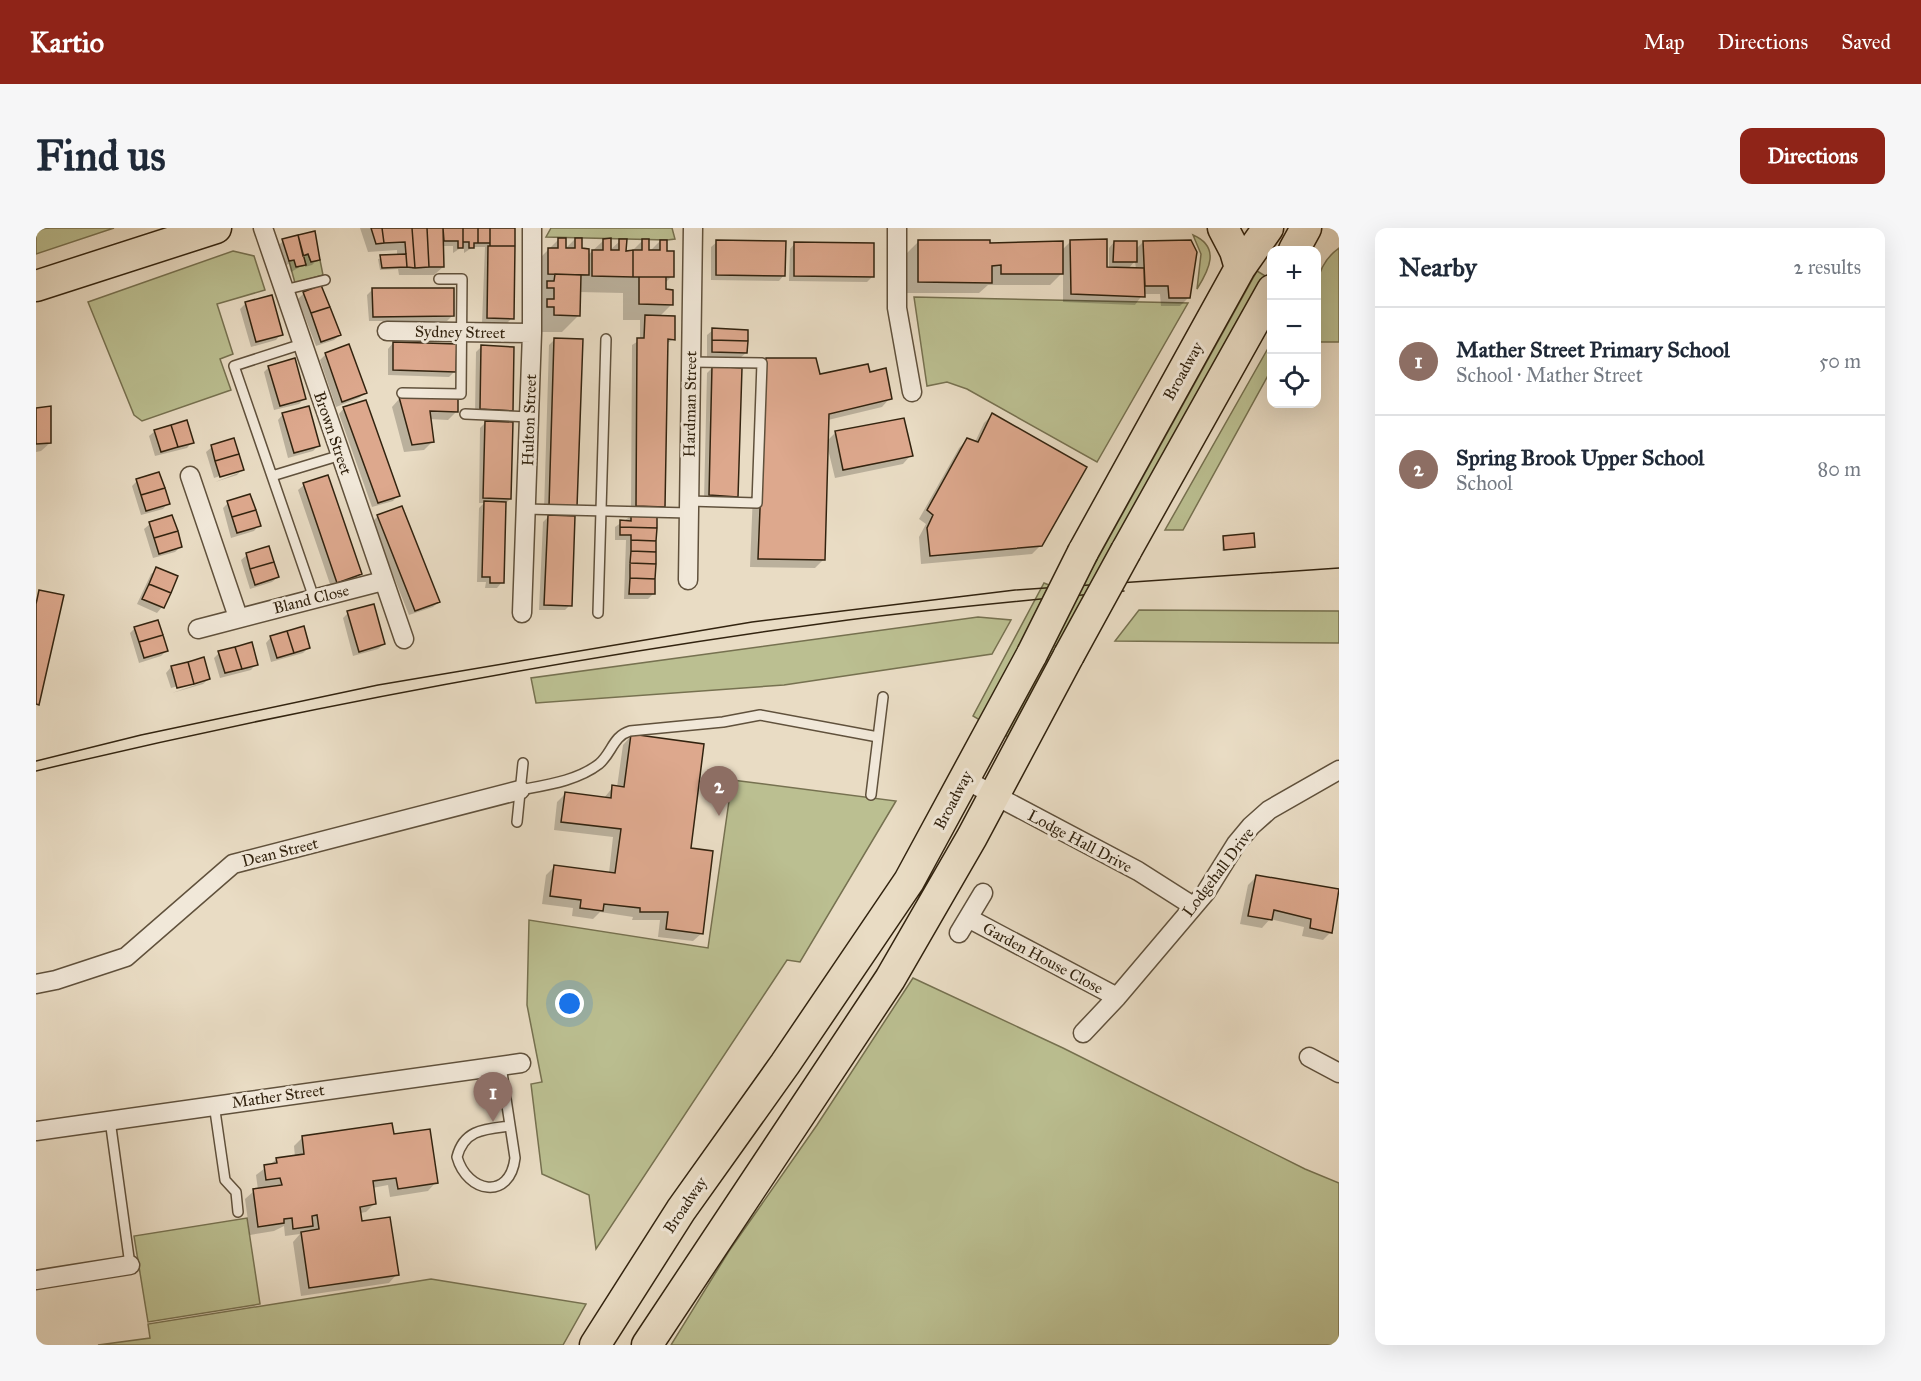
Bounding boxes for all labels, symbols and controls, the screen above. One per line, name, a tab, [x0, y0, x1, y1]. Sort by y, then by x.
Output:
text: Kartio	[30, 25, 104, 60]
text: Map	[1644, 29, 1685, 55]
text: Directions	[1718, 29, 1808, 55]
text: Saved	[1841, 29, 1891, 55]
button: Directions	[1740, 128, 1885, 184]
text: Find us	[36, 130, 166, 182]
map controls	[1267, 246, 1321, 408]
button: +	[1267, 246, 1321, 300]
text: Nearby	[1399, 251, 1477, 283]
text: 2 results	[1793, 255, 1861, 279]
button: −	[1267, 300, 1321, 354]
street label: Sydney Street	[415, 322, 506, 342]
text: Mather Street Primary School	[1456, 336, 1730, 363]
street label: Broadway	[1159, 338, 1207, 404]
text: 1	[1415, 349, 1422, 373]
text: 50 m	[1819, 349, 1861, 373]
street label: Hardman Street	[680, 350, 700, 457]
button: locate	[1267, 354, 1321, 408]
text: School · Mather Street	[1456, 363, 1643, 387]
street label: Hulton Street	[518, 373, 540, 466]
street label: Brown Street	[310, 389, 356, 477]
text: Spring Brook Upper School	[1456, 444, 1704, 471]
text: 2	[1414, 457, 1423, 481]
text: 80 m	[1818, 457, 1861, 481]
text: School	[1456, 471, 1513, 495]
street label: Bland Close	[271, 580, 351, 618]
pin: 2	[700, 766, 738, 816]
street label: Broadway	[930, 767, 977, 833]
street label: Lodge Hall Drive	[1024, 806, 1136, 877]
street label: Lodgehall Drive	[1178, 823, 1259, 921]
street label: Dean Street	[240, 833, 320, 871]
street label: Garden House Close	[980, 918, 1107, 998]
your location	[555, 989, 584, 1018]
pin: 1	[474, 1072, 512, 1122]
street label: Mather Street	[230, 1080, 326, 1112]
street label: Broadway	[659, 1173, 711, 1237]

